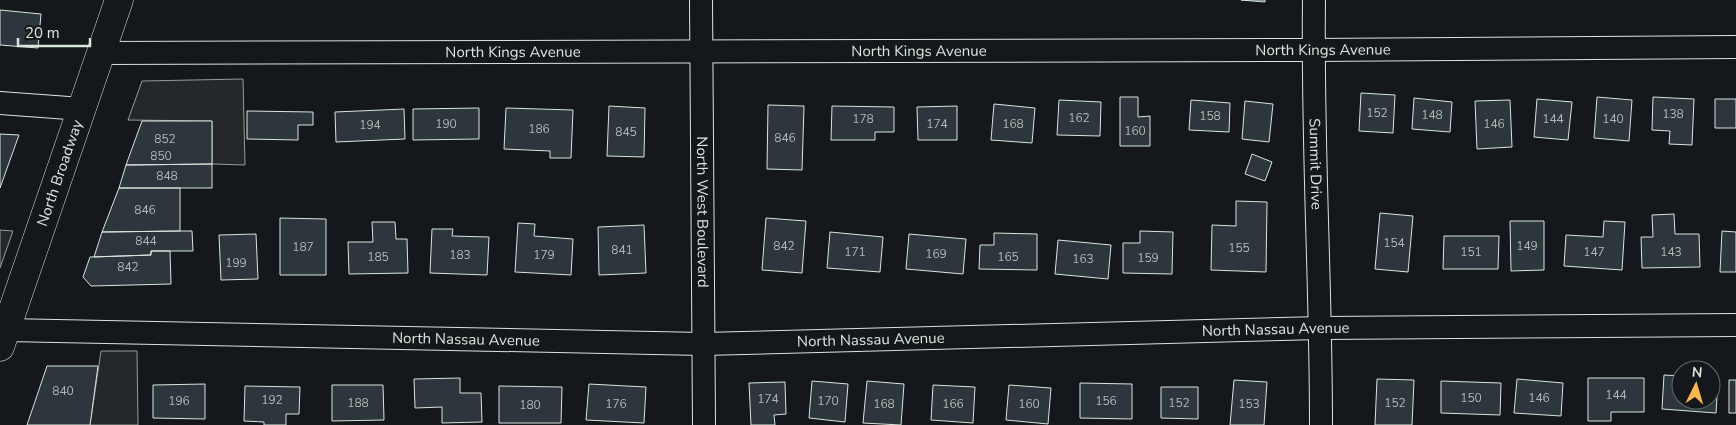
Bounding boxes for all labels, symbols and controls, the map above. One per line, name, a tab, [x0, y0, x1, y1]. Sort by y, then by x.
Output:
scale bar	[18, 15, 90, 47]
text: 20 m	[25, 23, 60, 43]
street label: North Kings Avenue	[1255, 39, 1391, 60]
street label: North Kings Avenue	[851, 41, 987, 61]
street label: North Kings Avenue	[445, 42, 581, 62]
house number: 152	[1366, 105, 1388, 121]
house number: 138	[1662, 106, 1684, 122]
house number: 148	[1421, 107, 1443, 123]
house number: 158	[1199, 108, 1221, 124]
house number: 162	[1068, 110, 1090, 126]
house number: 178	[852, 111, 874, 127]
house number: 144	[1542, 111, 1564, 127]
house number: 140	[1602, 111, 1624, 127]
house number: 190	[435, 116, 457, 132]
house number: 174	[926, 116, 948, 132]
house number: 168	[1002, 116, 1024, 132]
house number: 146	[1483, 116, 1505, 132]
street label: North Broadway	[32, 117, 87, 229]
house number: 194	[359, 117, 381, 133]
street label: Summit Drive	[1304, 118, 1327, 210]
house number: 186	[528, 121, 550, 137]
house number: 160	[1124, 123, 1146, 139]
house number: 845	[615, 124, 637, 140]
house number: 846	[774, 130, 796, 146]
house number: 852	[154, 131, 176, 147]
street label: North West Boulevard	[692, 136, 713, 288]
house number: 850	[150, 148, 172, 164]
house number: 848	[156, 168, 178, 184]
house number: 846	[134, 202, 156, 218]
house number: 844	[135, 233, 157, 249]
house number: 154	[1383, 235, 1405, 251]
house number: 842	[773, 238, 795, 254]
house number: 149	[1516, 238, 1538, 254]
house number: 187	[292, 239, 314, 255]
house number: 155	[1228, 240, 1250, 256]
house number: 841	[611, 242, 633, 258]
house number: 171	[844, 244, 866, 260]
house number: 151	[1460, 244, 1482, 260]
house number: 147	[1583, 244, 1605, 260]
house number: 143	[1660, 244, 1682, 260]
house number: 169	[925, 246, 947, 262]
house number: 183	[449, 247, 471, 263]
house number: 179	[533, 247, 555, 263]
house number: 185	[367, 249, 389, 265]
house number: 165	[997, 249, 1019, 265]
house number: 159	[1137, 250, 1159, 266]
house number: 163	[1072, 251, 1094, 267]
house number: 199	[225, 255, 247, 271]
house number: 842	[117, 259, 139, 275]
street label: North Nassau Avenue	[1202, 318, 1350, 341]
street label: North Nassau Avenue	[392, 328, 540, 351]
street label: North Nassau Avenue	[797, 328, 945, 352]
north arrow	[1671, 360, 1721, 410]
text: N	[1691, 363, 1703, 382]
house number: 840	[52, 383, 74, 399]
house number: 144	[1605, 387, 1627, 403]
house number: 150	[1460, 390, 1482, 406]
house number: 146	[1528, 390, 1550, 406]
house number: 174	[757, 391, 779, 407]
house number: 192	[261, 392, 283, 408]
house number: 196	[168, 393, 190, 409]
house number: 170	[817, 393, 839, 409]
house number: 156	[1095, 393, 1117, 409]
house number: 188	[347, 395, 369, 411]
house number: 152	[1168, 395, 1190, 411]
house number: 152	[1384, 395, 1406, 411]
house number: 176	[605, 396, 627, 412]
house number: 168	[873, 396, 895, 412]
house number: 166	[942, 396, 964, 412]
house number: 160	[1018, 396, 1040, 412]
house number: 153	[1238, 396, 1260, 412]
house number: 180	[519, 397, 541, 413]

